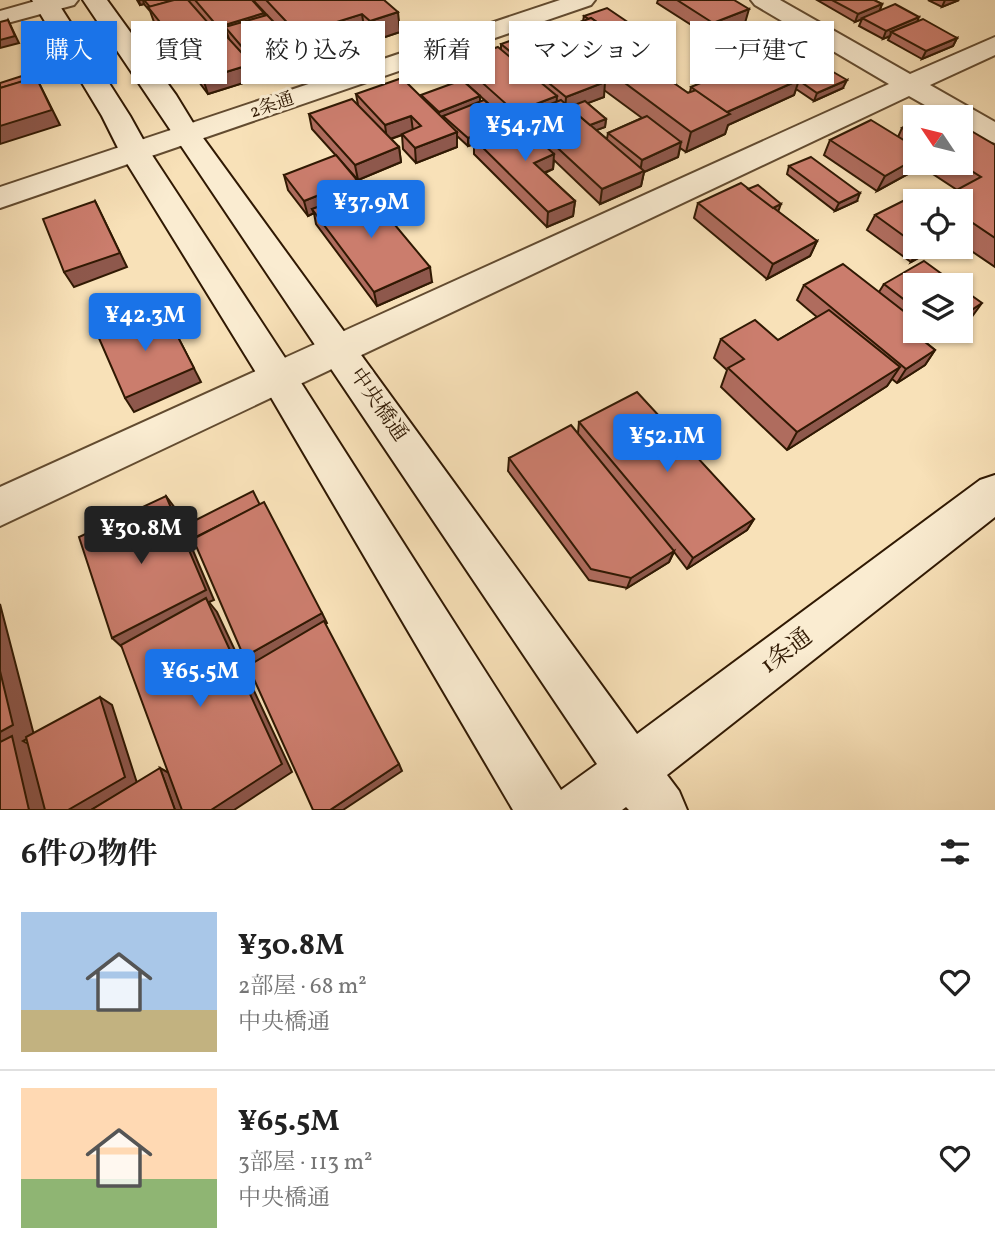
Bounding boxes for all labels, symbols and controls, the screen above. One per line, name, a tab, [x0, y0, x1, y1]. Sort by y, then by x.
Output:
chip: 購入	[21, 21, 117, 84]
chip: 賃貸	[131, 21, 227, 84]
chip: 絞り込み	[241, 21, 385, 84]
chip: 新着	[399, 21, 495, 84]
chip: マンション	[509, 21, 676, 84]
chip: 一戸建て	[690, 21, 834, 84]
street label: 2条通	[246, 87, 298, 125]
pin: ¥54.7M	[468, 104, 582, 163]
north arrow	[903, 105, 973, 175]
map controls	[903, 105, 973, 343]
text: ¥54.7M	[486, 110, 564, 142]
pin: ¥37.9M	[314, 180, 428, 240]
text: ¥37.9M	[333, 187, 409, 219]
button: locate	[903, 189, 973, 259]
button: layers	[903, 273, 973, 343]
pin: ¥42.3M	[88, 294, 202, 353]
text: ¥42.3M	[105, 300, 185, 332]
street label: 中央橋通	[342, 362, 414, 448]
pin: ¥52.1M	[610, 414, 724, 474]
text: ¥52.1M	[629, 421, 705, 453]
pin: ¥30.8M	[84, 506, 198, 566]
text: ¥30.8M	[100, 513, 182, 545]
street label: 1条通	[754, 621, 820, 683]
pin: ¥65.5M	[143, 650, 257, 709]
text: ¥65.5M	[161, 656, 239, 688]
icon: filters	[936, 833, 974, 871]
text: 6件の物件	[21, 834, 157, 876]
text: ¥30.8M	[238, 925, 344, 967]
icon: home	[77, 940, 161, 1024]
icon: heart	[936, 963, 974, 1001]
text: 2部屋 · 68 m²	[238, 971, 367, 1003]
text: 中央橋通	[238, 1007, 330, 1039]
text: ¥65.5M	[238, 1101, 340, 1143]
icon: home	[77, 1116, 161, 1200]
icon: heart	[936, 1139, 974, 1177]
text: 3部屋 · 113 m²	[238, 1147, 373, 1179]
text: 中央橋通	[238, 1183, 330, 1215]

